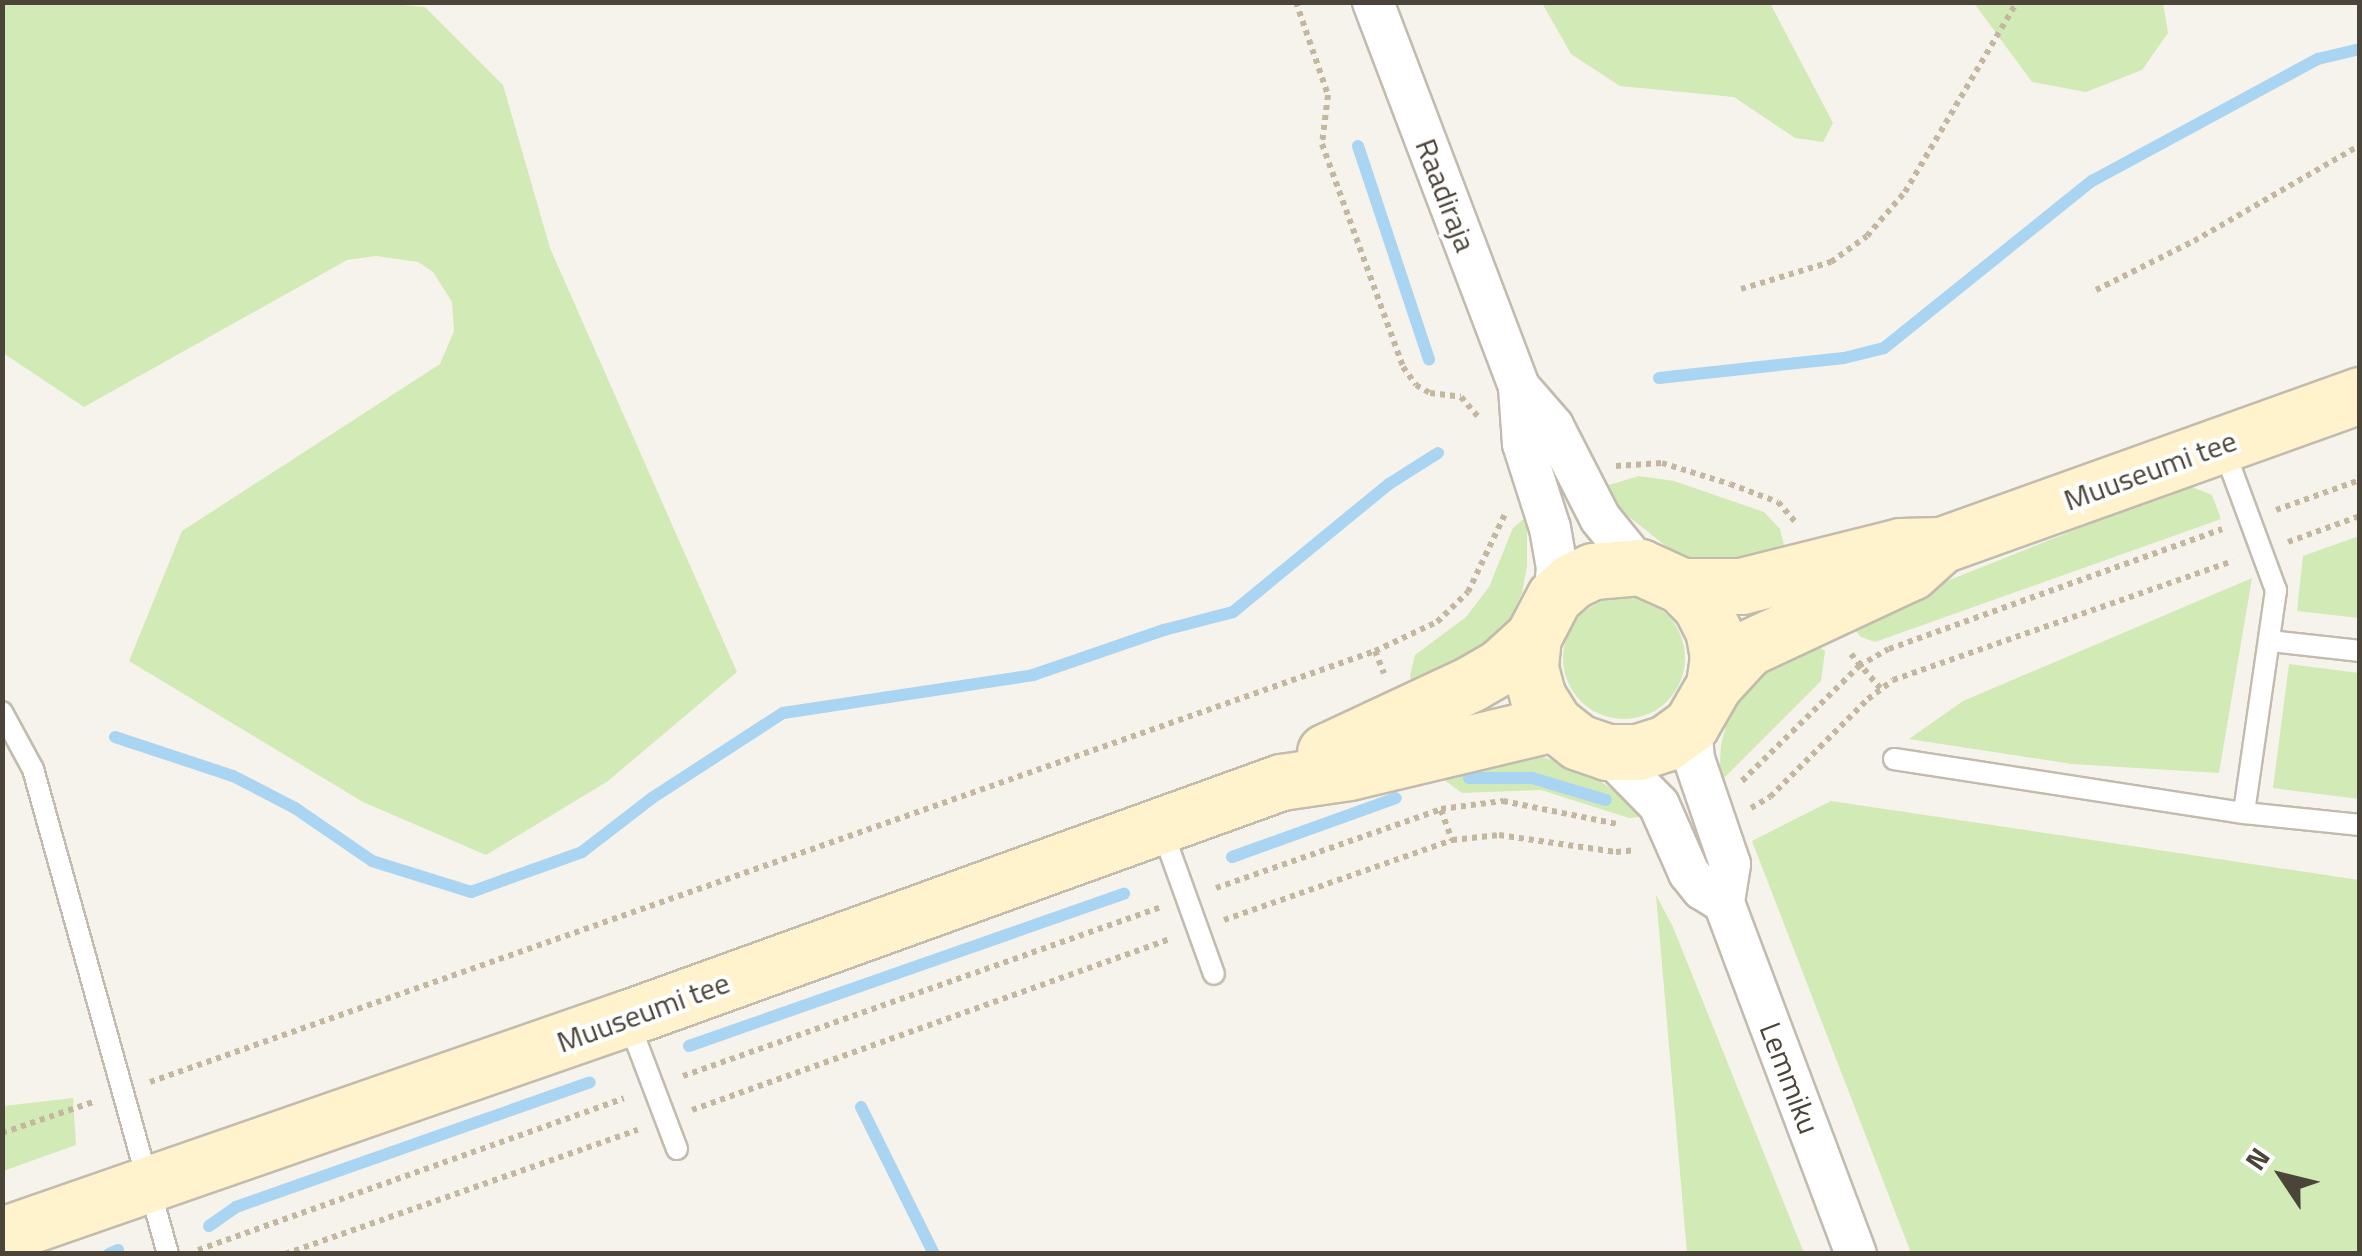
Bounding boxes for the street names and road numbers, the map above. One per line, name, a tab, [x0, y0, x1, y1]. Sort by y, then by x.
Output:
street label: Raadiraja	[1408, 133, 1484, 257]
street label: Muuseumi tee	[2059, 422, 2241, 518]
street label: Muuseumi tee	[552, 964, 734, 1060]
street label: Lemmiku	[1752, 1017, 1828, 1139]

